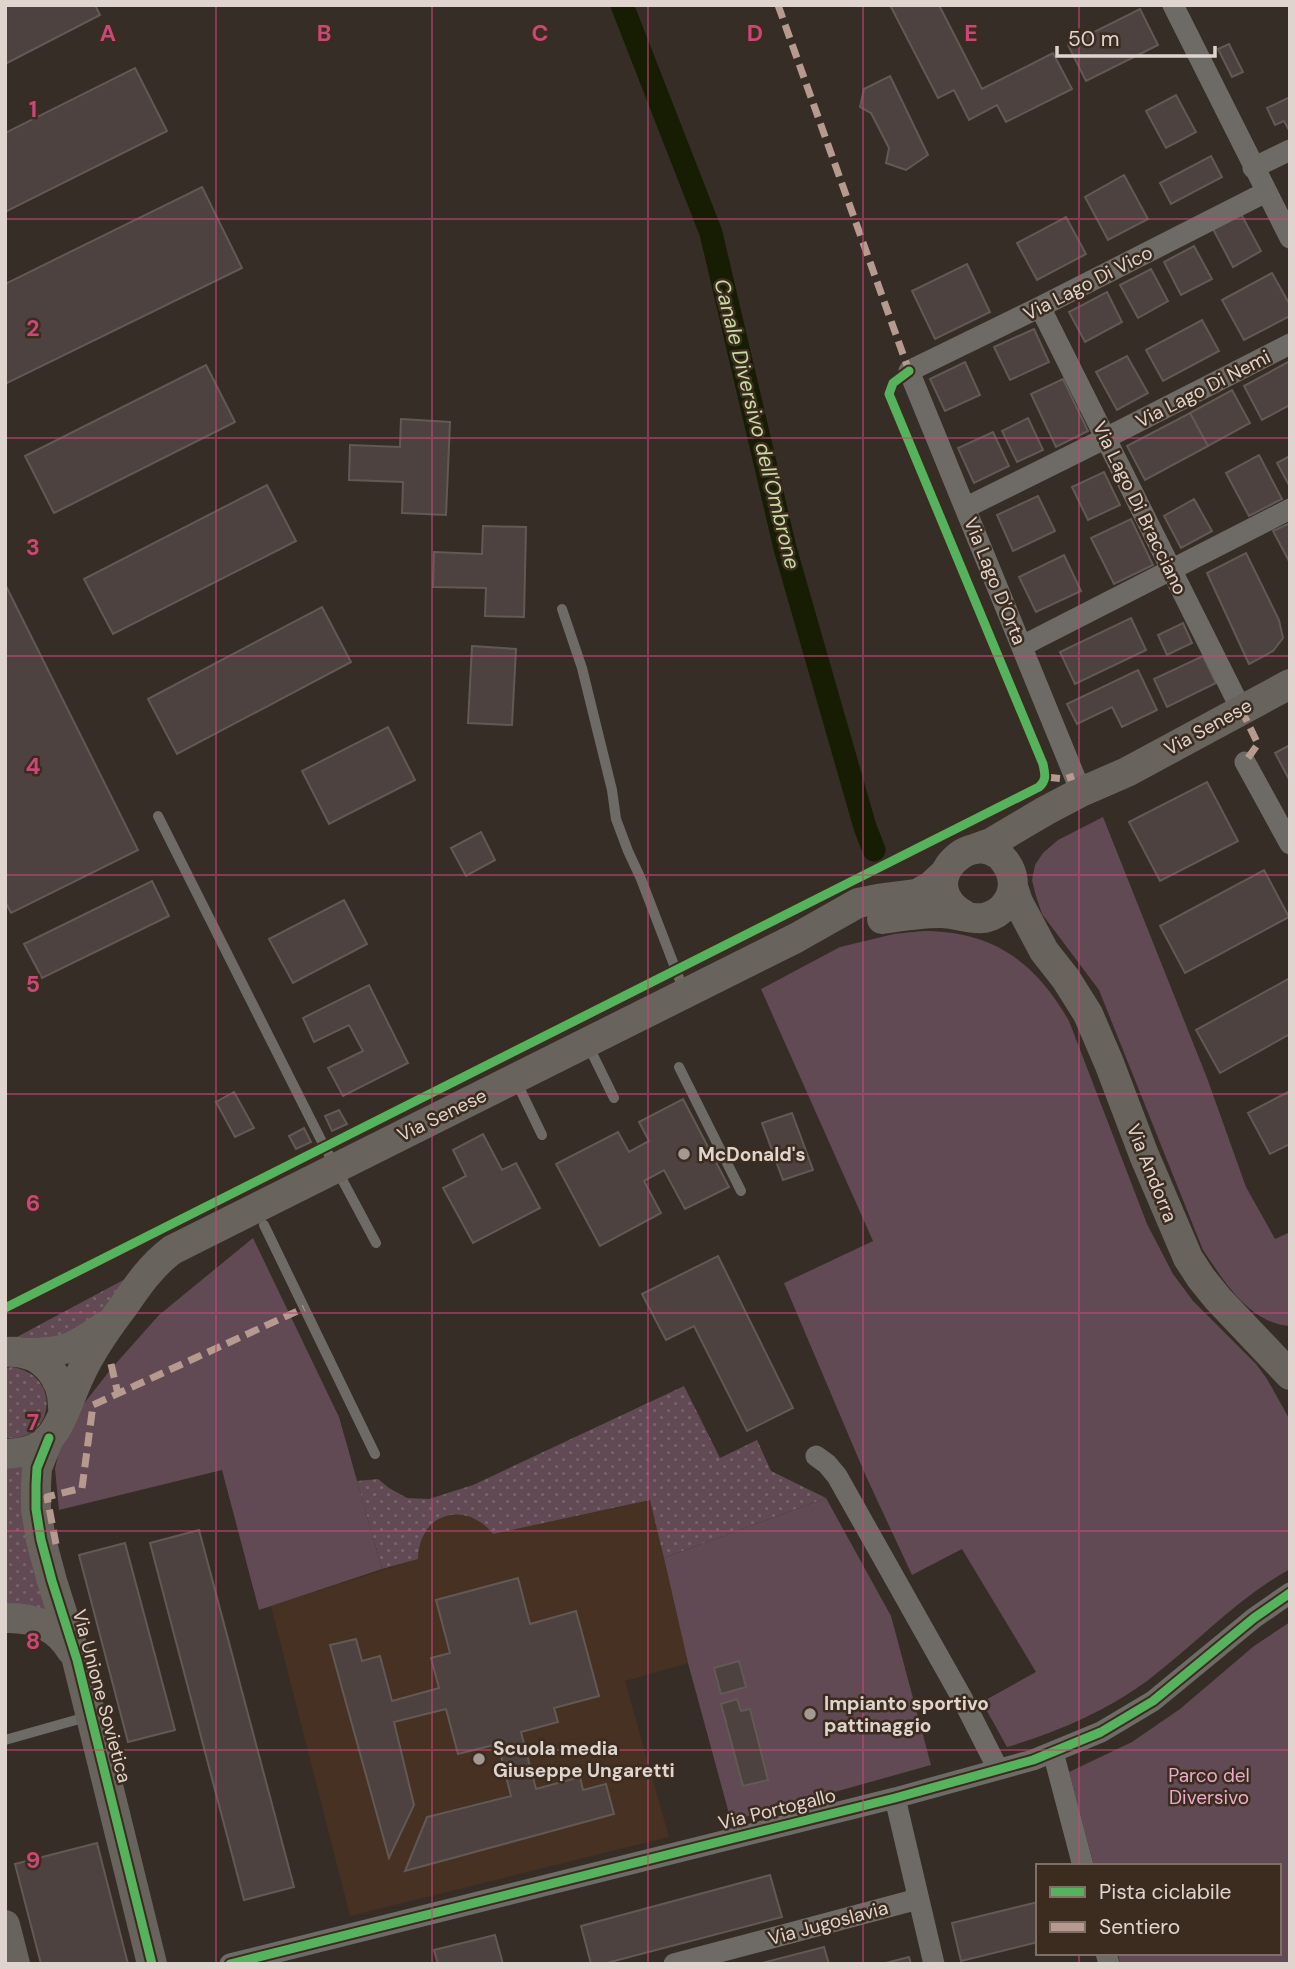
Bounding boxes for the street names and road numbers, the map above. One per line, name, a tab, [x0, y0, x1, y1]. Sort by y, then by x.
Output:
street label: Via Lago Di Vico	[1019, 240, 1157, 326]
street label: Via Lago Di Nemi	[1132, 344, 1274, 434]
street label: Via Lago Di Bracciano	[1087, 417, 1193, 599]
street label: Via Lago D'Orta	[958, 514, 1032, 648]
street label: Via Senese	[1160, 693, 1256, 761]
street label: Via Senese	[393, 1083, 491, 1147]
street label: Via Andorra	[1121, 1120, 1183, 1226]
street label: Via Unione Sovietica	[67, 1606, 137, 1786]
street label: Via Portogallo	[716, 1782, 838, 1836]
street label: Via Jugoslavia	[765, 1895, 891, 1951]

